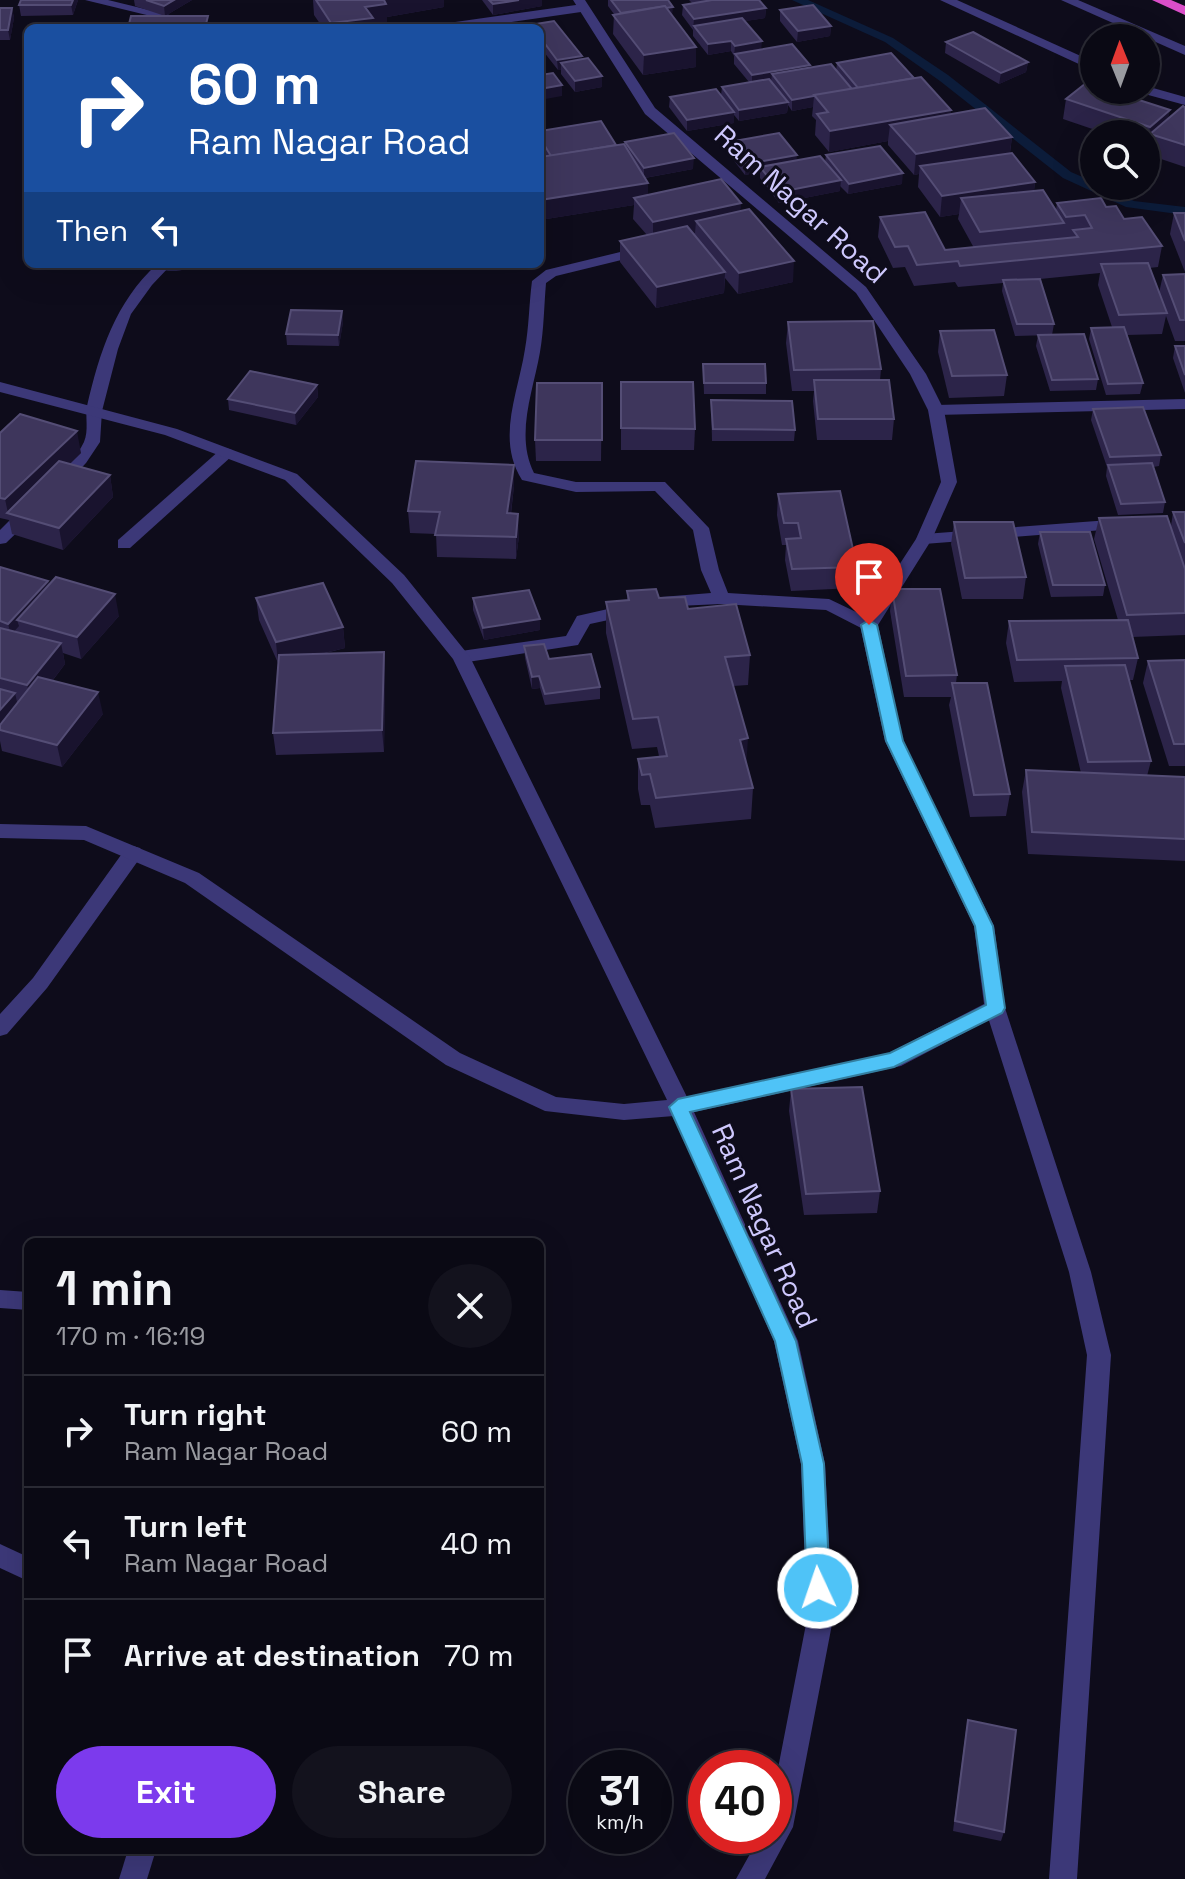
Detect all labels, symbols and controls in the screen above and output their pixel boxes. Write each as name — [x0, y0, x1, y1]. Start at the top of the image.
north arrow — [1080, 24, 1160, 104]
map controls — [1080, 24, 1160, 200]
text: 60 m — [188, 49, 321, 120]
icon: right — [56, 56, 160, 160]
street label: Ram Nagar Road — [707, 117, 895, 291]
text: Ram Nagar Road — [188, 119, 471, 165]
button: search — [1080, 120, 1160, 200]
icon: left — [144, 208, 188, 252]
text: Then — [56, 211, 128, 250]
pin — [835, 543, 903, 625]
icon: arrive — [847, 555, 891, 599]
street label: Ram Nagar Road — [704, 1118, 826, 1334]
text: 1 min — [56, 1258, 173, 1319]
button: close — [428, 1264, 512, 1348]
text: 170 m · 16:19 — [56, 1319, 205, 1353]
text: Turn right — [124, 1395, 267, 1434]
icon: right — [56, 1409, 100, 1453]
text: 60 m — [441, 1412, 512, 1451]
text: Ram Nagar Road — [124, 1434, 328, 1468]
text: Turn left — [124, 1507, 247, 1546]
icon: left — [56, 1521, 100, 1565]
text: 40 m — [441, 1524, 512, 1563]
text: Ram Nagar Road — [124, 1546, 328, 1580]
position arrow — [776, 1546, 860, 1630]
icon: arrive — [56, 1633, 100, 1677]
text: Arrive at destination — [124, 1636, 420, 1675]
text: 70 m — [444, 1636, 513, 1675]
button: Exit — [56, 1746, 276, 1838]
button: Share — [292, 1746, 512, 1838]
speed limit sign: 40 — [688, 1750, 792, 1854]
text: 31 — [599, 1766, 641, 1817]
text: km/h — [596, 1809, 644, 1835]

